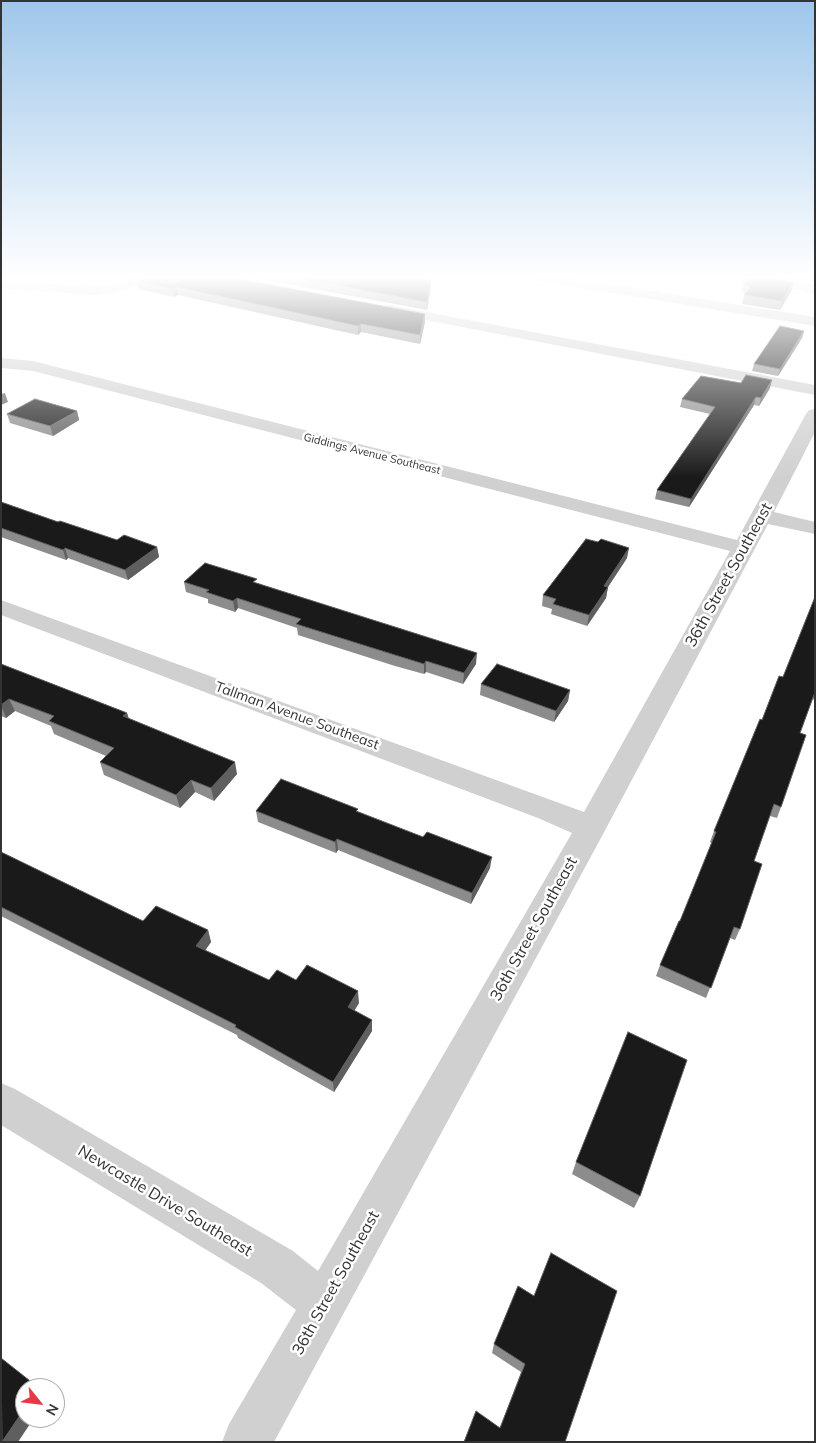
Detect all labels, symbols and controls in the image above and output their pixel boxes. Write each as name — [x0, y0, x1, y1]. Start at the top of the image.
street label: Giddings Avenue Southeast — [302, 431, 442, 477]
street label: 36th Street Southeast — [681, 500, 777, 650]
street label: Tallman Avenue Southeast — [213, 679, 381, 753]
street label: 36th Street Southeast — [486, 854, 582, 1004]
street label: Newcastle Drive Southeast — [74, 1141, 256, 1261]
street label: 36th Street Southeast — [288, 1208, 384, 1358]
north arrow — [15, 1378, 65, 1428]
text: N — [42, 1401, 63, 1419]

